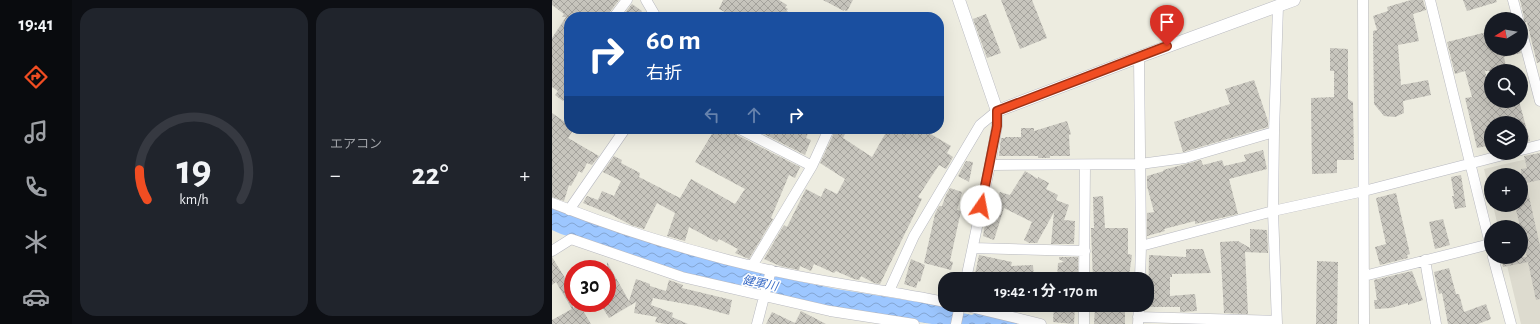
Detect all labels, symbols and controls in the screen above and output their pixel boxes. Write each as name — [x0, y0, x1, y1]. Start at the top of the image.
pin — [1150, 5, 1184, 46]
icon: arrive — [1156, 11, 1178, 33]
north arrow — [1484, 12, 1528, 56]
map controls — [1484, 12, 1528, 264]
text: 19:41 — [19, 16, 53, 34]
text: 60 m — [646, 27, 701, 55]
icon: right — [580, 28, 632, 80]
icon: directions — [22, 63, 50, 91]
button: search — [1484, 64, 1528, 108]
text: 右折 — [646, 65, 682, 83]
icon: left — [701, 104, 723, 126]
icon: ahead — [743, 104, 765, 126]
icon: right — [785, 104, 807, 126]
button: layers — [1484, 116, 1528, 160]
icon: music — [22, 118, 50, 146]
text: エアコン — [330, 138, 382, 151]
text: 19 — [176, 150, 212, 191]
text: 22° — [411, 160, 449, 190]
text: − — [330, 164, 341, 186]
text: + — [519, 164, 530, 186]
button: + — [1484, 168, 1528, 212]
icon: phone — [22, 173, 50, 201]
position arrow — [960, 185, 1002, 227]
text: km/h — [179, 193, 209, 207]
button: − — [1484, 220, 1528, 264]
icon: climate — [22, 228, 50, 256]
speed limit sign: 30 — [564, 260, 616, 312]
water label: 健軍川 — [741, 272, 781, 293]
icon: car — [22, 283, 50, 311]
text: 19:42 · 1 分 · 170 m — [994, 284, 1098, 299]

